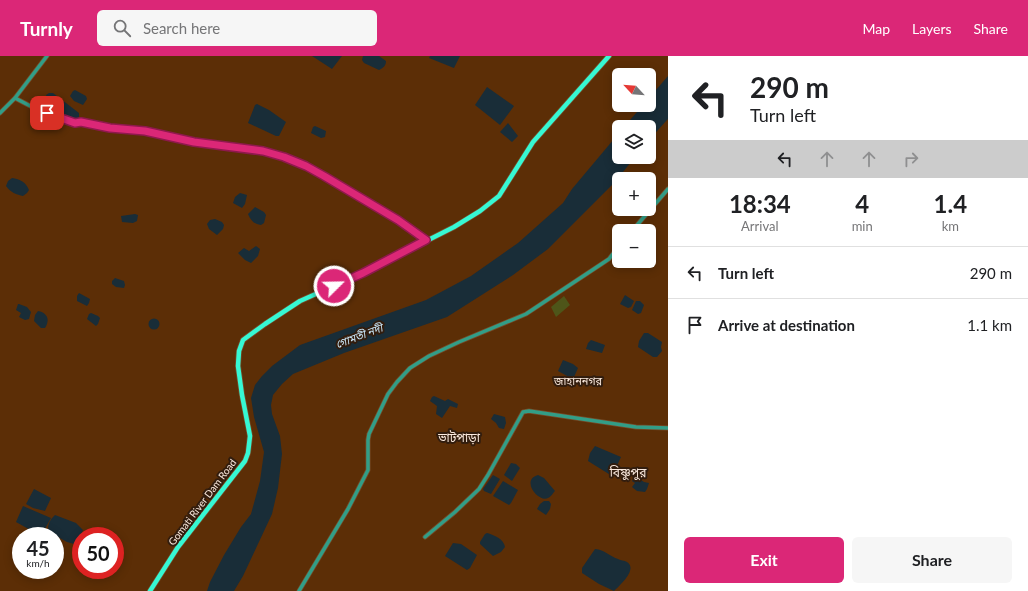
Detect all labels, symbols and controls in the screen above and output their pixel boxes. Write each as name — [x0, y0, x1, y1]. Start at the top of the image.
search box — [97, 10, 377, 46]
text: Turnly — [20, 17, 73, 40]
icon: search — [111, 17, 133, 39]
text: Search here — [143, 19, 220, 37]
text: Map — [862, 20, 890, 37]
text: Layers — [912, 20, 952, 37]
text: Share — [974, 20, 1008, 37]
north arrow — [612, 68, 656, 112]
map controls — [612, 68, 656, 268]
text: 290 m — [750, 70, 829, 104]
icon: left — [684, 72, 736, 124]
pin — [30, 96, 64, 130]
icon: arrive — [36, 102, 58, 124]
text: Turn left — [750, 104, 816, 126]
button: layers — [612, 120, 656, 164]
icon: left — [774, 148, 796, 170]
icon: ahead — [816, 148, 838, 170]
icon: ahead — [858, 148, 880, 170]
icon: right — [900, 148, 922, 170]
button: + — [612, 172, 656, 216]
text: 18:34 — [729, 189, 791, 218]
text: 4 — [855, 189, 869, 218]
text: 1.4 — [934, 189, 967, 218]
text: Arrival — [741, 218, 779, 234]
text: min — [852, 218, 873, 234]
text: km — [942, 218, 959, 234]
button: − — [612, 224, 656, 268]
icon: left — [684, 262, 706, 284]
text: Turn left — [718, 264, 774, 282]
text: 290 m — [970, 264, 1012, 282]
position arrow — [313, 265, 355, 307]
icon: arrive — [684, 314, 706, 336]
text: Arrive at destination — [718, 316, 855, 334]
text: 1.1 km — [967, 316, 1012, 334]
water label: গোমতী নদী — [334, 320, 386, 350]
district label: জাহাননগর — [553, 374, 602, 387]
district label: ভাটপাড়া — [437, 430, 481, 445]
street label: Gomati River Dam Road — [166, 456, 238, 548]
district label: বিষ্ণুপুর — [609, 465, 647, 481]
speed limit sign: 50 — [72, 527, 124, 579]
text: 45 — [26, 536, 50, 560]
button: Exit — [684, 537, 844, 583]
button: Share — [852, 537, 1012, 583]
text: km/h — [26, 557, 50, 569]

